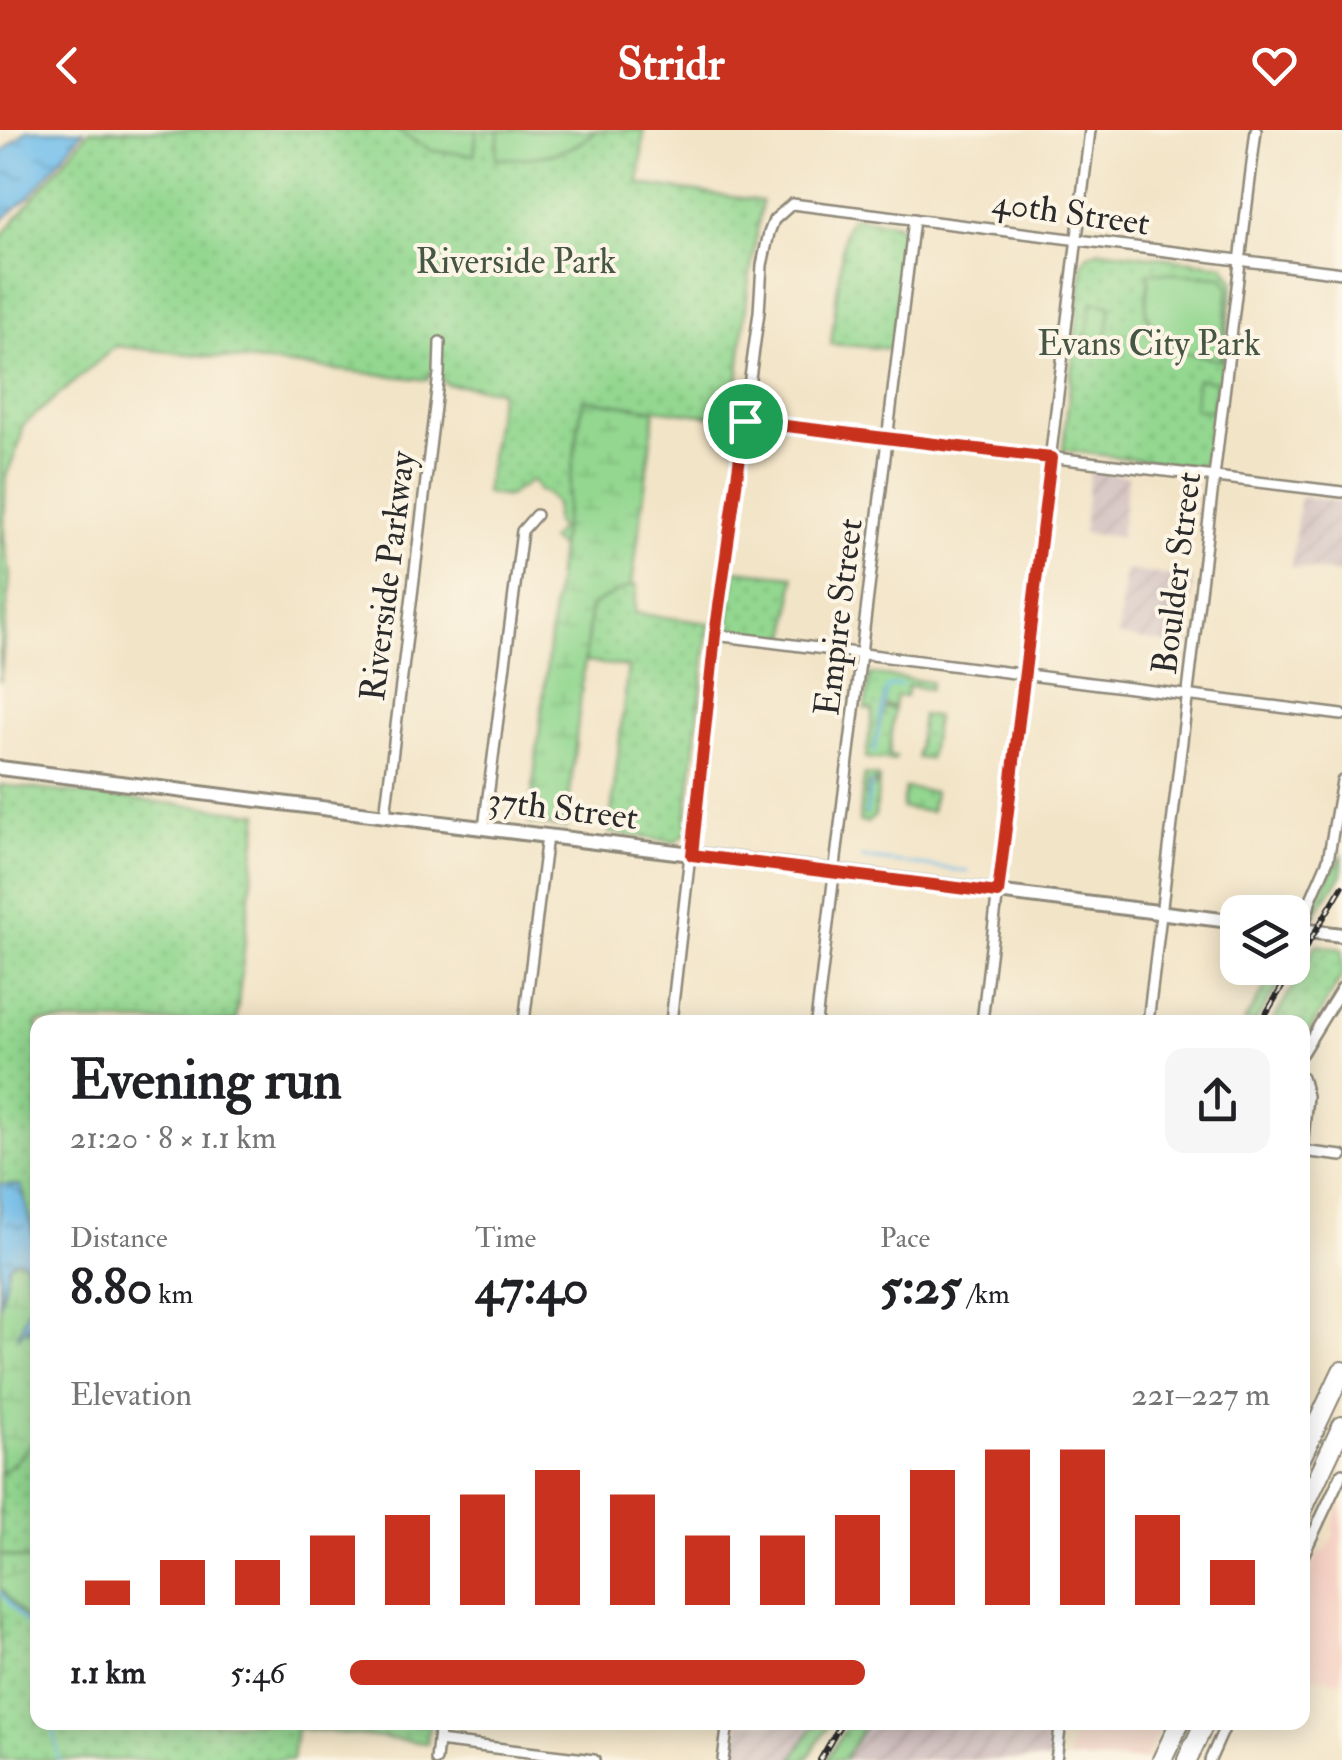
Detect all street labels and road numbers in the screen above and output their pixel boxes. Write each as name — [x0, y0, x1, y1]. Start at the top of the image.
street label: 40th Street — [989, 180, 1152, 246]
street label: Riverside Parkway — [351, 448, 425, 704]
street label: Boulder Street — [1143, 470, 1211, 677]
street label: Empire Street — [805, 516, 873, 718]
street label: 37th Street — [485, 778, 640, 840]

